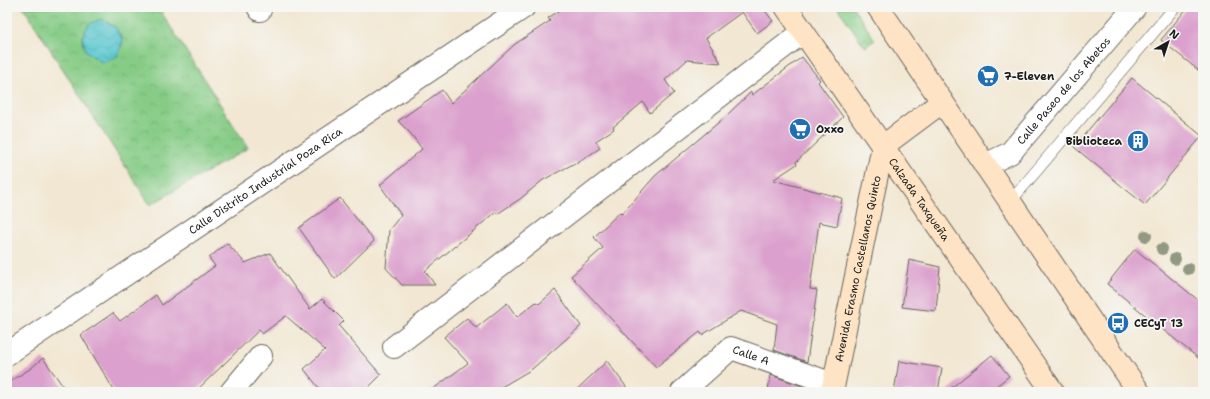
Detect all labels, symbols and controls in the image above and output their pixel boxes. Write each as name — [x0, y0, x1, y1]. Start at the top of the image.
north arrow — [1148, 22, 1188, 62]
text: N — [1166, 26, 1182, 43]
street label: Calle Paseo de los Abetos — [1013, 34, 1114, 147]
supermarket icon: 7-Eleven — [975, 63, 1001, 89]
place label: 7-Eleven — [1004, 69, 1055, 84]
supermarket icon: Oxxo — [787, 116, 813, 142]
place label: Oxxo — [816, 122, 844, 137]
street label: Calle Distrito Industrial Poza Rica — [185, 124, 345, 238]
building icon: Biblioteca — [1125, 128, 1151, 154]
place label: Biblioteca — [1066, 134, 1122, 149]
street label: Calzada Taxqueña — [885, 155, 953, 244]
street label: Avenida Erasmo Castellanos Quinto — [831, 174, 884, 363]
bus stop icon: CECyT 13 — [1105, 310, 1131, 336]
place label: CECyT 13 — [1134, 316, 1183, 331]
street label: Calle A — [731, 342, 771, 368]

